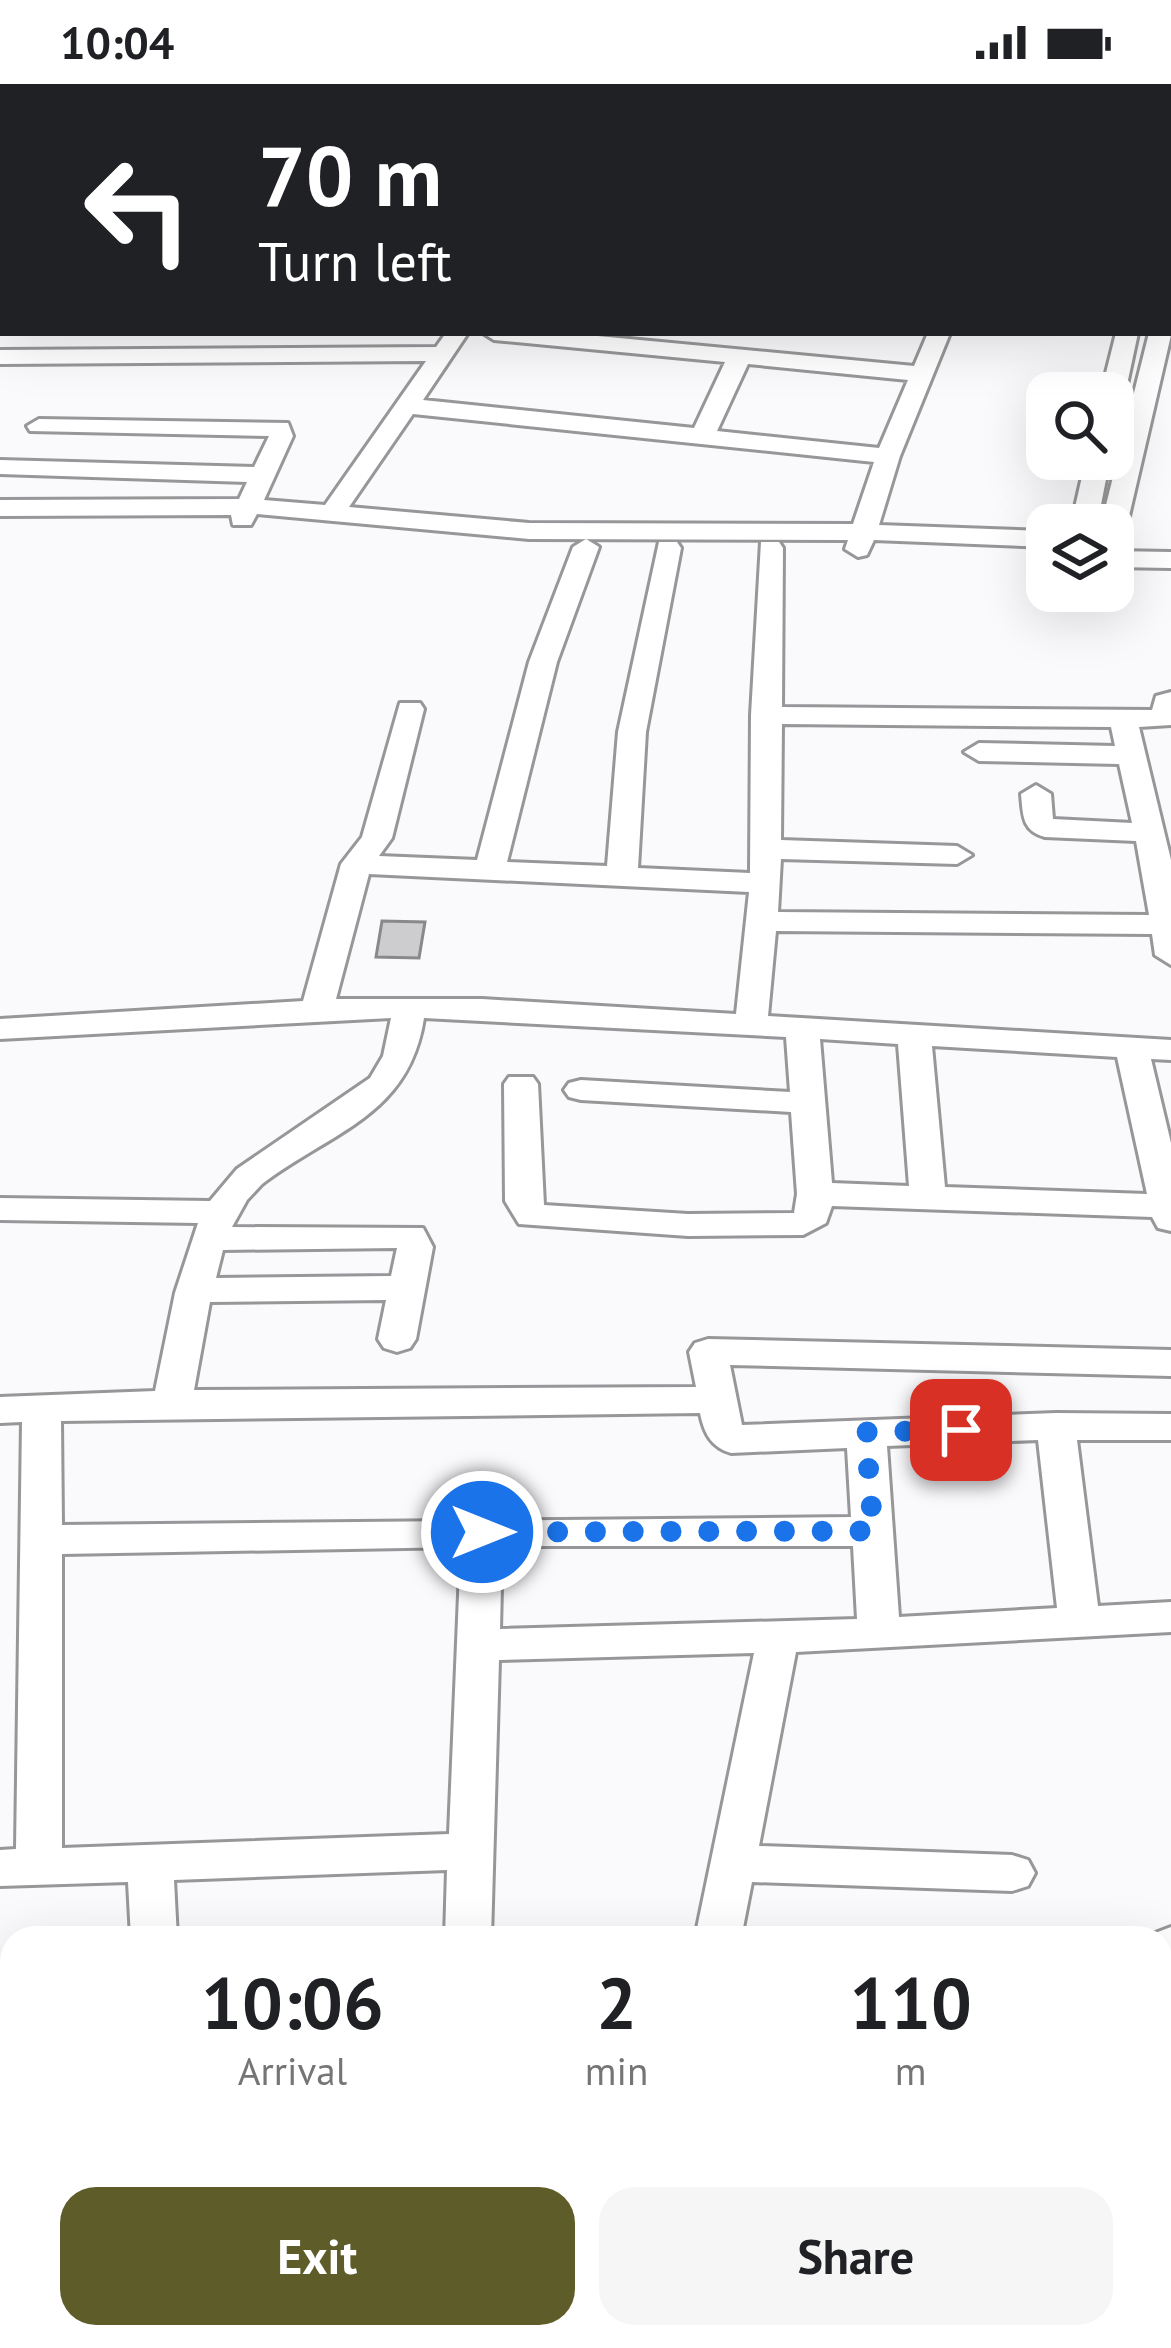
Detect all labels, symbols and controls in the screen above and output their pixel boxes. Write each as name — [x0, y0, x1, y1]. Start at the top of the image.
text: 10:04 — [60, 13, 174, 71]
text: 70 m — [258, 120, 442, 229]
icon: left — [60, 132, 216, 288]
text: Turn left — [258, 226, 452, 296]
map controls — [1026, 372, 1134, 612]
button: search — [1026, 372, 1134, 480]
button: layers — [1026, 504, 1134, 612]
pin — [910, 1379, 1012, 1481]
icon: arrive — [928, 1397, 994, 1463]
position arrow — [419, 1469, 545, 1595]
text: 10:06 — [201, 1956, 384, 2049]
text: 2 — [596, 1956, 637, 2049]
text: 110 — [849, 1956, 972, 2049]
text: Arrival — [238, 2045, 347, 2096]
text: min — [585, 2045, 648, 2096]
text: m — [895, 2045, 926, 2096]
button: Exit — [60, 2187, 575, 2325]
button: Share — [599, 2187, 1113, 2325]

